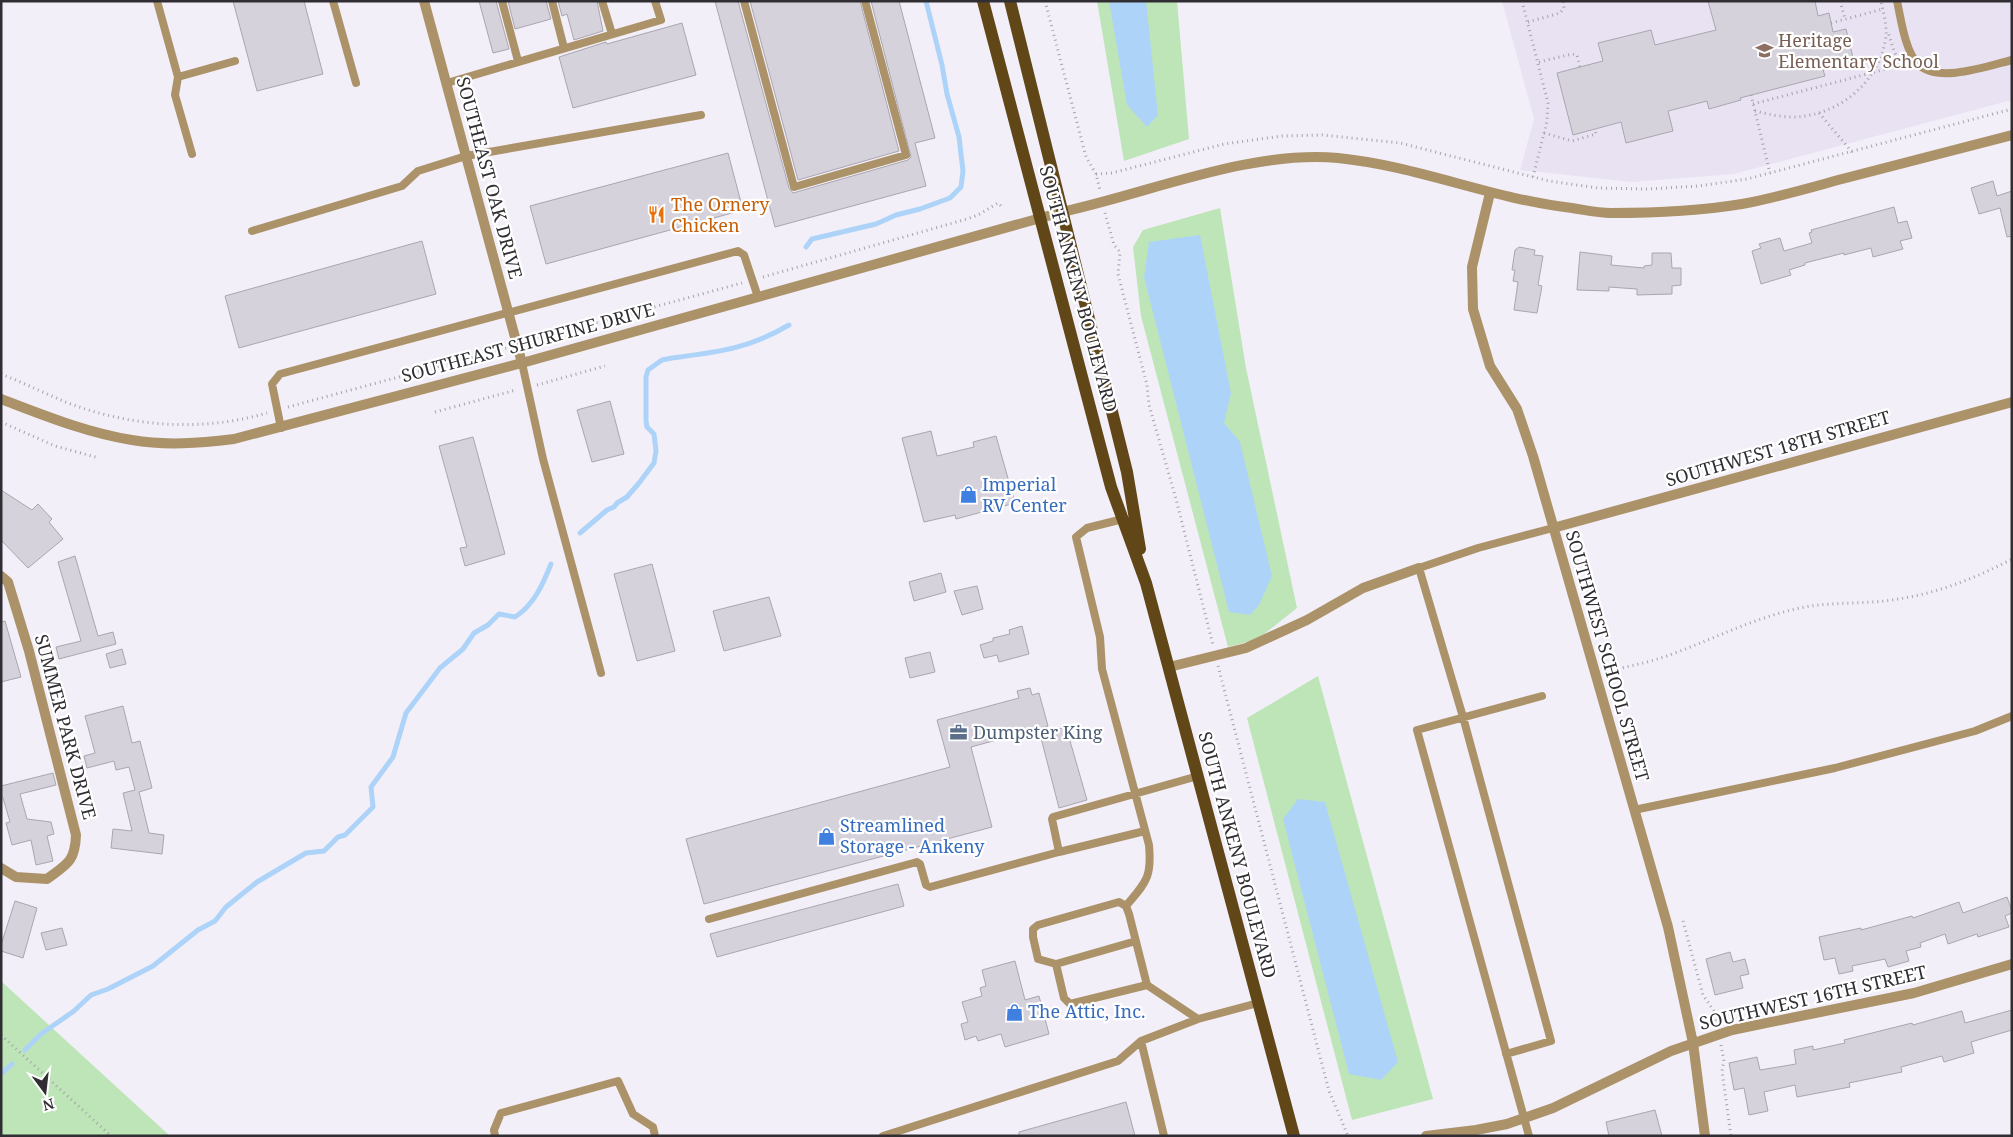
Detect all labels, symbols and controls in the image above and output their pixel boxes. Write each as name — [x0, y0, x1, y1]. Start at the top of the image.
place label: Heritage Elementary School — [1778, 28, 1939, 73]
school or university icon: Heritage Elementary School — [1754, 41, 1774, 61]
street label: SOUTHEAST OAK DRIVE — [451, 74, 529, 281]
street label: SOUTH ANKENY BOULEVARD — [1034, 163, 1123, 415]
place label: The Ornery Chicken — [671, 192, 770, 237]
restaurant icon: The Ornery Chicken — [647, 205, 667, 225]
street label: SOUTHEAST SHURFINE DRIVE — [399, 297, 657, 387]
street label: SOUTHWEST 18TH STREET — [1663, 404, 1893, 492]
place label: Imperial RV Center — [982, 472, 1067, 517]
shop icon: Imperial RV Center — [958, 485, 978, 505]
street label: SOUTHWEST SCHOOL STREET — [1561, 527, 1655, 784]
street label: SUMMER PARK DRIVE — [30, 631, 102, 822]
place label: Dumpster King — [973, 720, 1103, 744]
office icon: Dumpster King — [949, 723, 969, 743]
street label: SOUTH ANKENY BOULEVARD — [1193, 729, 1282, 981]
place label: Streamlined Storage - Ankeny — [840, 813, 985, 858]
shop icon: Streamlined Storage - Ankeny — [816, 826, 836, 846]
street label: SOUTHWEST 16TH STREET — [1697, 959, 1929, 1035]
place label: The Attic, Inc. — [1028, 999, 1146, 1023]
shop icon: The Attic, Inc. — [1004, 1002, 1024, 1022]
north arrow — [20, 1067, 70, 1117]
text: N — [41, 1094, 56, 1116]

